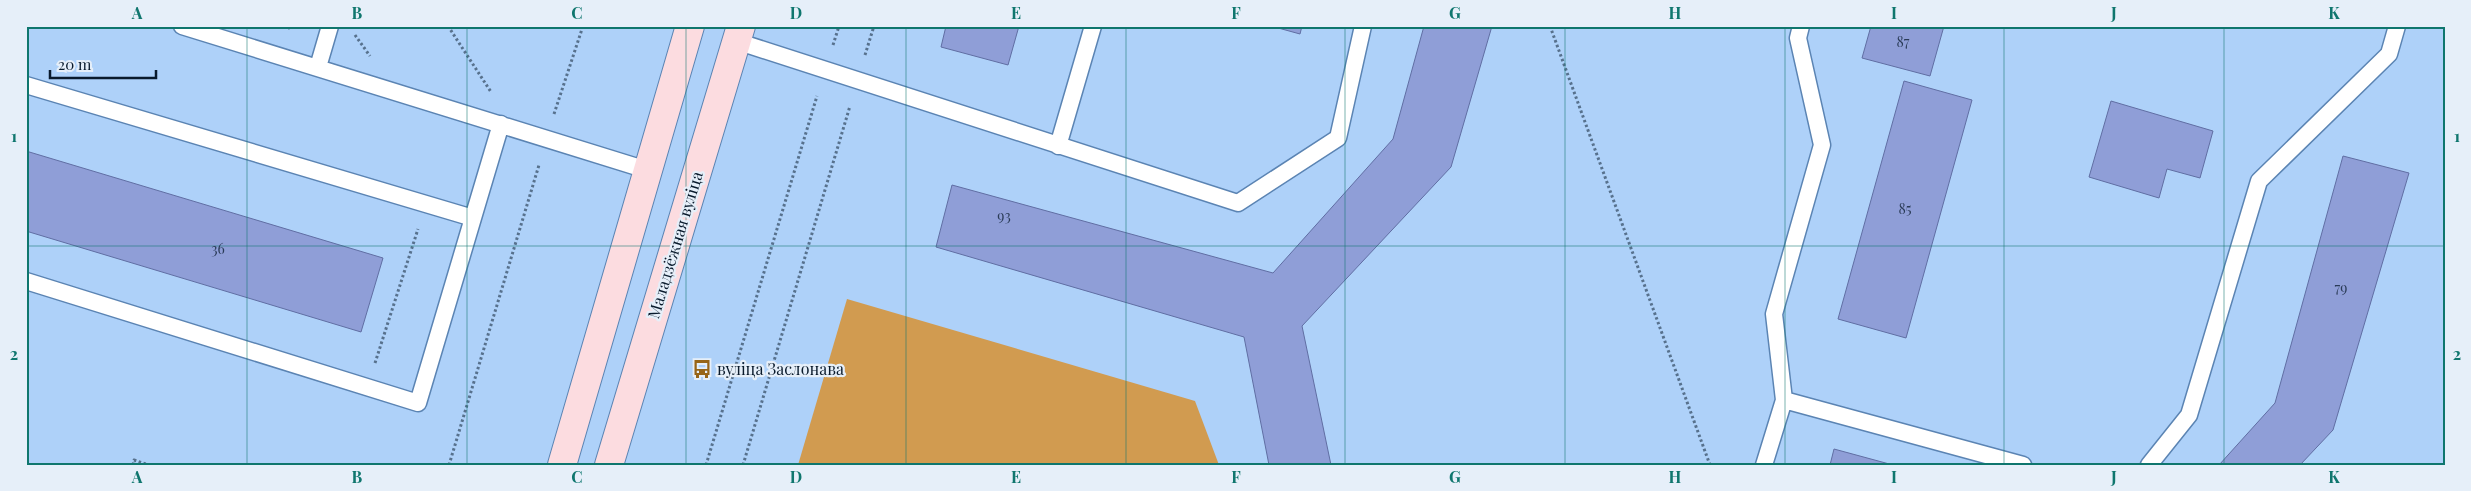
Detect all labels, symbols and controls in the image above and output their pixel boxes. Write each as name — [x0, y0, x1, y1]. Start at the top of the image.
text: A — [131, 2, 143, 23]
text: B — [352, 2, 363, 23]
text: C — [571, 2, 583, 23]
text: D — [790, 2, 802, 23]
text: E — [1011, 2, 1021, 23]
text: F — [1231, 2, 1241, 23]
text: G — [1449, 2, 1461, 23]
text: H — [1669, 2, 1682, 23]
text: I — [1891, 2, 1897, 23]
text: J — [2110, 2, 2117, 23]
text: K — [2328, 2, 2340, 23]
house number: 87 — [1897, 32, 1910, 51]
scale bar — [50, 48, 156, 80]
text: 20 m — [58, 54, 92, 74]
text: 1 — [11, 125, 17, 146]
text: 1 — [2454, 125, 2460, 146]
street label: Маладзёжная вуліца — [642, 169, 707, 321]
house number: 85 — [1898, 199, 1912, 218]
house number: 93 — [997, 206, 1011, 225]
house number: 36 — [211, 239, 225, 258]
house number: 79 — [2335, 278, 2347, 297]
text: 2 — [10, 343, 18, 364]
text: 2 — [2453, 343, 2461, 364]
bus stop icon: вуліца Заслонава — [691, 358, 713, 380]
place label: вуліца Заслонава — [717, 358, 844, 379]
text: A — [131, 466, 143, 487]
text: B — [352, 466, 363, 487]
text: C — [571, 466, 583, 487]
text: D — [790, 466, 802, 487]
text: E — [1011, 466, 1021, 487]
text: F — [1231, 466, 1241, 487]
text: G — [1449, 466, 1461, 487]
text: H — [1669, 466, 1682, 487]
text: I — [1891, 466, 1897, 487]
text: J — [2110, 466, 2117, 487]
text: K — [2328, 466, 2340, 487]

